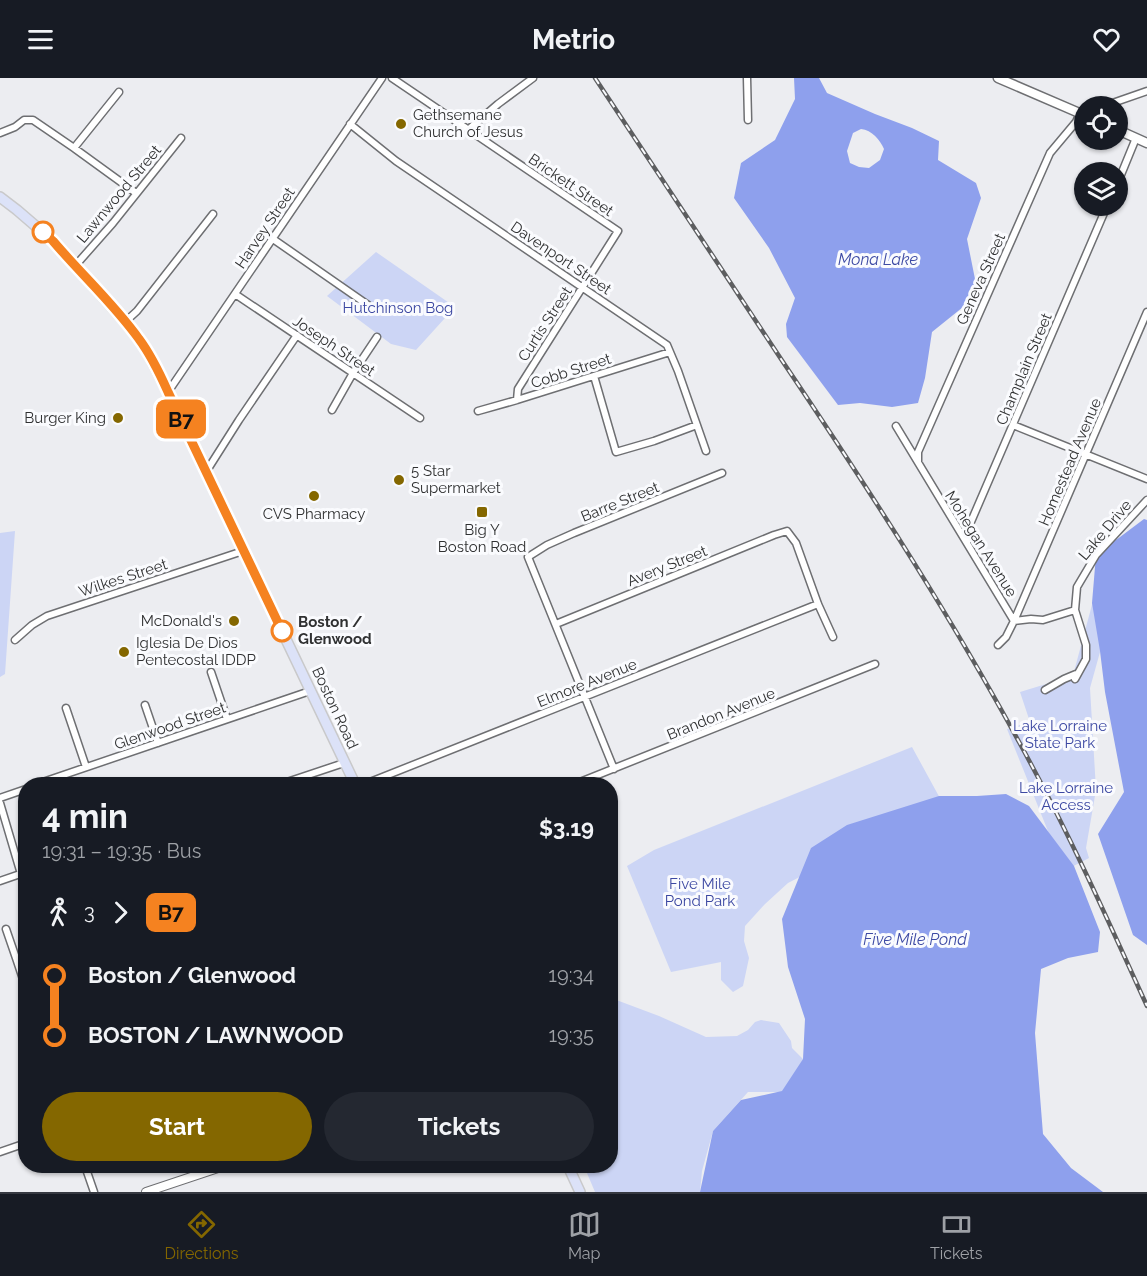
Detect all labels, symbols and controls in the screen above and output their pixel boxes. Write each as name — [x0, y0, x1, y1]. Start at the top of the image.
icon: menu — [24, 23, 57, 56]
icon: heart — [1090, 23, 1123, 56]
text: Metrio — [532, 24, 615, 55]
map controls — [1074, 96, 1128, 216]
button: locate — [1074, 96, 1128, 150]
place label: Gethsemane Church of Jesus — [413, 106, 523, 141]
marker: Gethsemane Church of Jesus — [394, 117, 408, 131]
street label: Lawnwood Street — [73, 141, 165, 247]
street label: Brickett Street — [525, 150, 617, 220]
button: layers — [1074, 162, 1128, 216]
street label: Harvey Street — [231, 184, 299, 272]
street label: Davenport Street — [507, 218, 615, 298]
unlabelled marker — [32, 221, 54, 243]
street label: Geneva Street — [953, 230, 1009, 328]
water label: Mona Lake — [838, 250, 918, 269]
street label: Curtis Street — [514, 283, 576, 365]
park label: Hutchinson Bog — [343, 299, 453, 317]
street label: Champlain Street — [992, 310, 1056, 428]
street label: Joseph Street — [289, 312, 379, 380]
street label: Cobb Street — [529, 350, 613, 392]
street label: Homestead Avenue — [1035, 395, 1105, 529]
line badge: B7 — [154, 400, 208, 438]
text: B7 — [168, 407, 194, 432]
place label: Burger King — [24, 409, 106, 427]
marker: Burger King — [111, 411, 125, 425]
place label: 5 Star Supermarket — [411, 462, 501, 497]
marker: 5 Star Supermarket — [392, 473, 406, 487]
street label: Barre Street — [578, 478, 662, 526]
street label: Mohegan Avenue — [941, 488, 1021, 601]
marker: CVS Pharmacy — [307, 489, 321, 503]
street label: Lake Drive — [1075, 496, 1135, 564]
place label: CVS Pharmacy — [263, 505, 365, 523]
marker: Big Y Boston Road — [475, 505, 489, 519]
place label: Big Y Boston Road — [438, 521, 526, 556]
street label: Avery Street — [624, 542, 710, 590]
street label: Wilkes Street — [76, 555, 170, 601]
place label: McDonald's — [141, 612, 222, 630]
place label: Boston / Glenwood — [298, 613, 372, 648]
marker: McDonald's — [227, 614, 241, 628]
marker: Boston / Glenwood — [271, 620, 293, 642]
place label: Iglesia De Dios Pentecostal IDDP — [136, 634, 256, 669]
marker: Iglesia De Dios Pentecostal IDDP — [117, 645, 131, 659]
street label: Elmore Avenue — [535, 655, 640, 711]
street label: Boston Road — [308, 664, 362, 752]
street label: Brandon Avenue — [664, 684, 778, 744]
street label: Glenwood Street — [112, 698, 228, 754]
park label: Lake Lorraine State Park — [1013, 717, 1107, 752]
park label: Lake Lorraine Access — [1019, 779, 1113, 814]
text: 4 min — [42, 797, 128, 836]
text: $3.19 — [539, 815, 594, 841]
text: 19:31 – 19:35 · Bus — [42, 839, 201, 863]
park label: Five Mile Pond Park — [665, 875, 735, 910]
icon: walk — [42, 896, 75, 929]
icon: forward — [104, 896, 137, 929]
text: 3 — [84, 900, 95, 924]
text: B7 — [158, 900, 184, 925]
water label: Five Mile Pond — [863, 930, 967, 949]
text: Boston / Glenwood — [88, 962, 296, 988]
text: 19:34 — [548, 963, 594, 987]
text: BOSTON / LAWNWOOD — [88, 1022, 344, 1048]
text: 19:35 — [548, 1023, 594, 1047]
button: Start — [42, 1092, 312, 1161]
button: Tickets — [324, 1092, 594, 1161]
tab: Directions — [165, 1208, 238, 1263]
tab: Map — [568, 1208, 601, 1263]
tab: Tickets — [930, 1208, 982, 1263]

